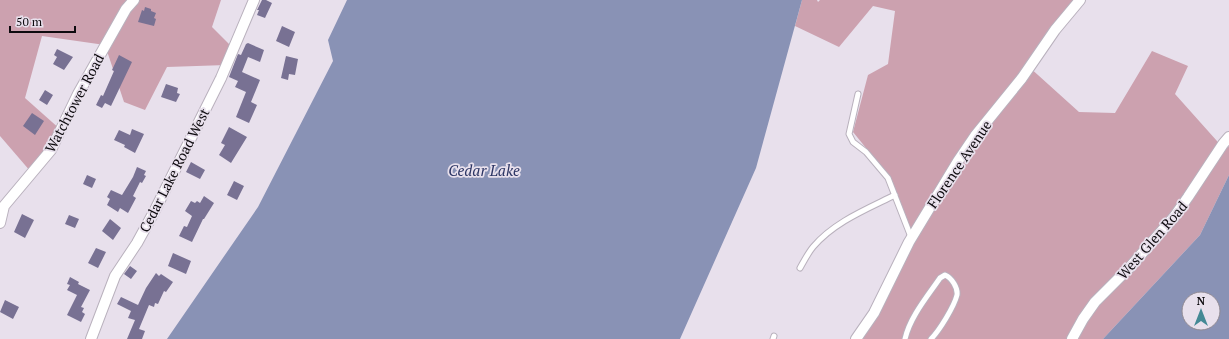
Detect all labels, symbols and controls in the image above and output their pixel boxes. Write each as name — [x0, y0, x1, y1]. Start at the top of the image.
scale bar — [10, 8, 75, 34]
text: 50 m — [16, 14, 43, 29]
street label: Watchtower Road — [40, 50, 108, 156]
street label: Cedar Lake Road West — [135, 104, 214, 235]
street label: Florence Avenue — [922, 116, 996, 212]
water label: Cedar Lake — [448, 160, 520, 180]
street label: West Glen Road — [1113, 197, 1191, 283]
north arrow — [1181, 291, 1221, 331]
text: N — [1197, 294, 1206, 308]

